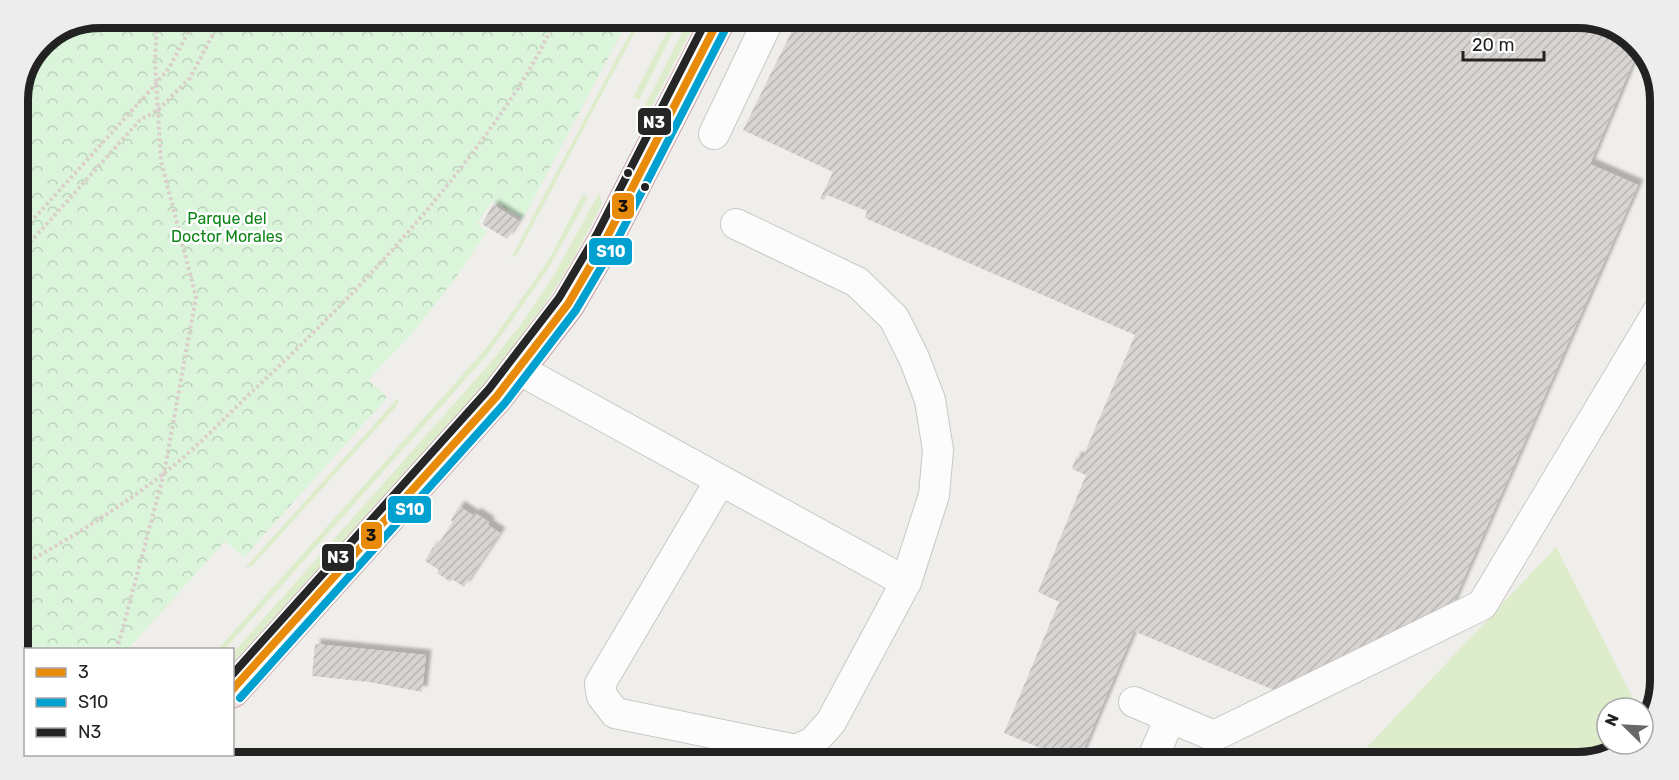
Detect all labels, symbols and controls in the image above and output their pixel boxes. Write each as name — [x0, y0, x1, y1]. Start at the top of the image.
scale bar — [1463, 24, 1544, 62]
text: 20 m — [1472, 34, 1514, 56]
line badge: N3 — [637, 107, 672, 136]
text: N3 — [643, 113, 665, 132]
unlabelled marker — [622, 167, 634, 179]
unlabelled marker — [639, 181, 651, 193]
line badge: 3 — [611, 192, 635, 220]
text: 3 — [618, 197, 628, 216]
park label: Parque del Doctor Morales — [171, 209, 283, 246]
line badge: S10 — [588, 237, 633, 266]
text: S10 — [596, 242, 626, 261]
line badge: S10 — [387, 495, 432, 524]
text: S10 — [395, 500, 425, 519]
line badge: 3 — [360, 521, 383, 550]
text: 3 — [366, 526, 376, 545]
line badge: N3 — [321, 543, 355, 572]
text: N3 — [327, 548, 349, 567]
legend — [24, 648, 234, 756]
text: 3 — [78, 661, 89, 683]
text: S10 — [78, 691, 108, 713]
north arrow — [1595, 696, 1655, 756]
text: N — [1601, 711, 1623, 729]
text: N3 — [78, 721, 101, 743]

